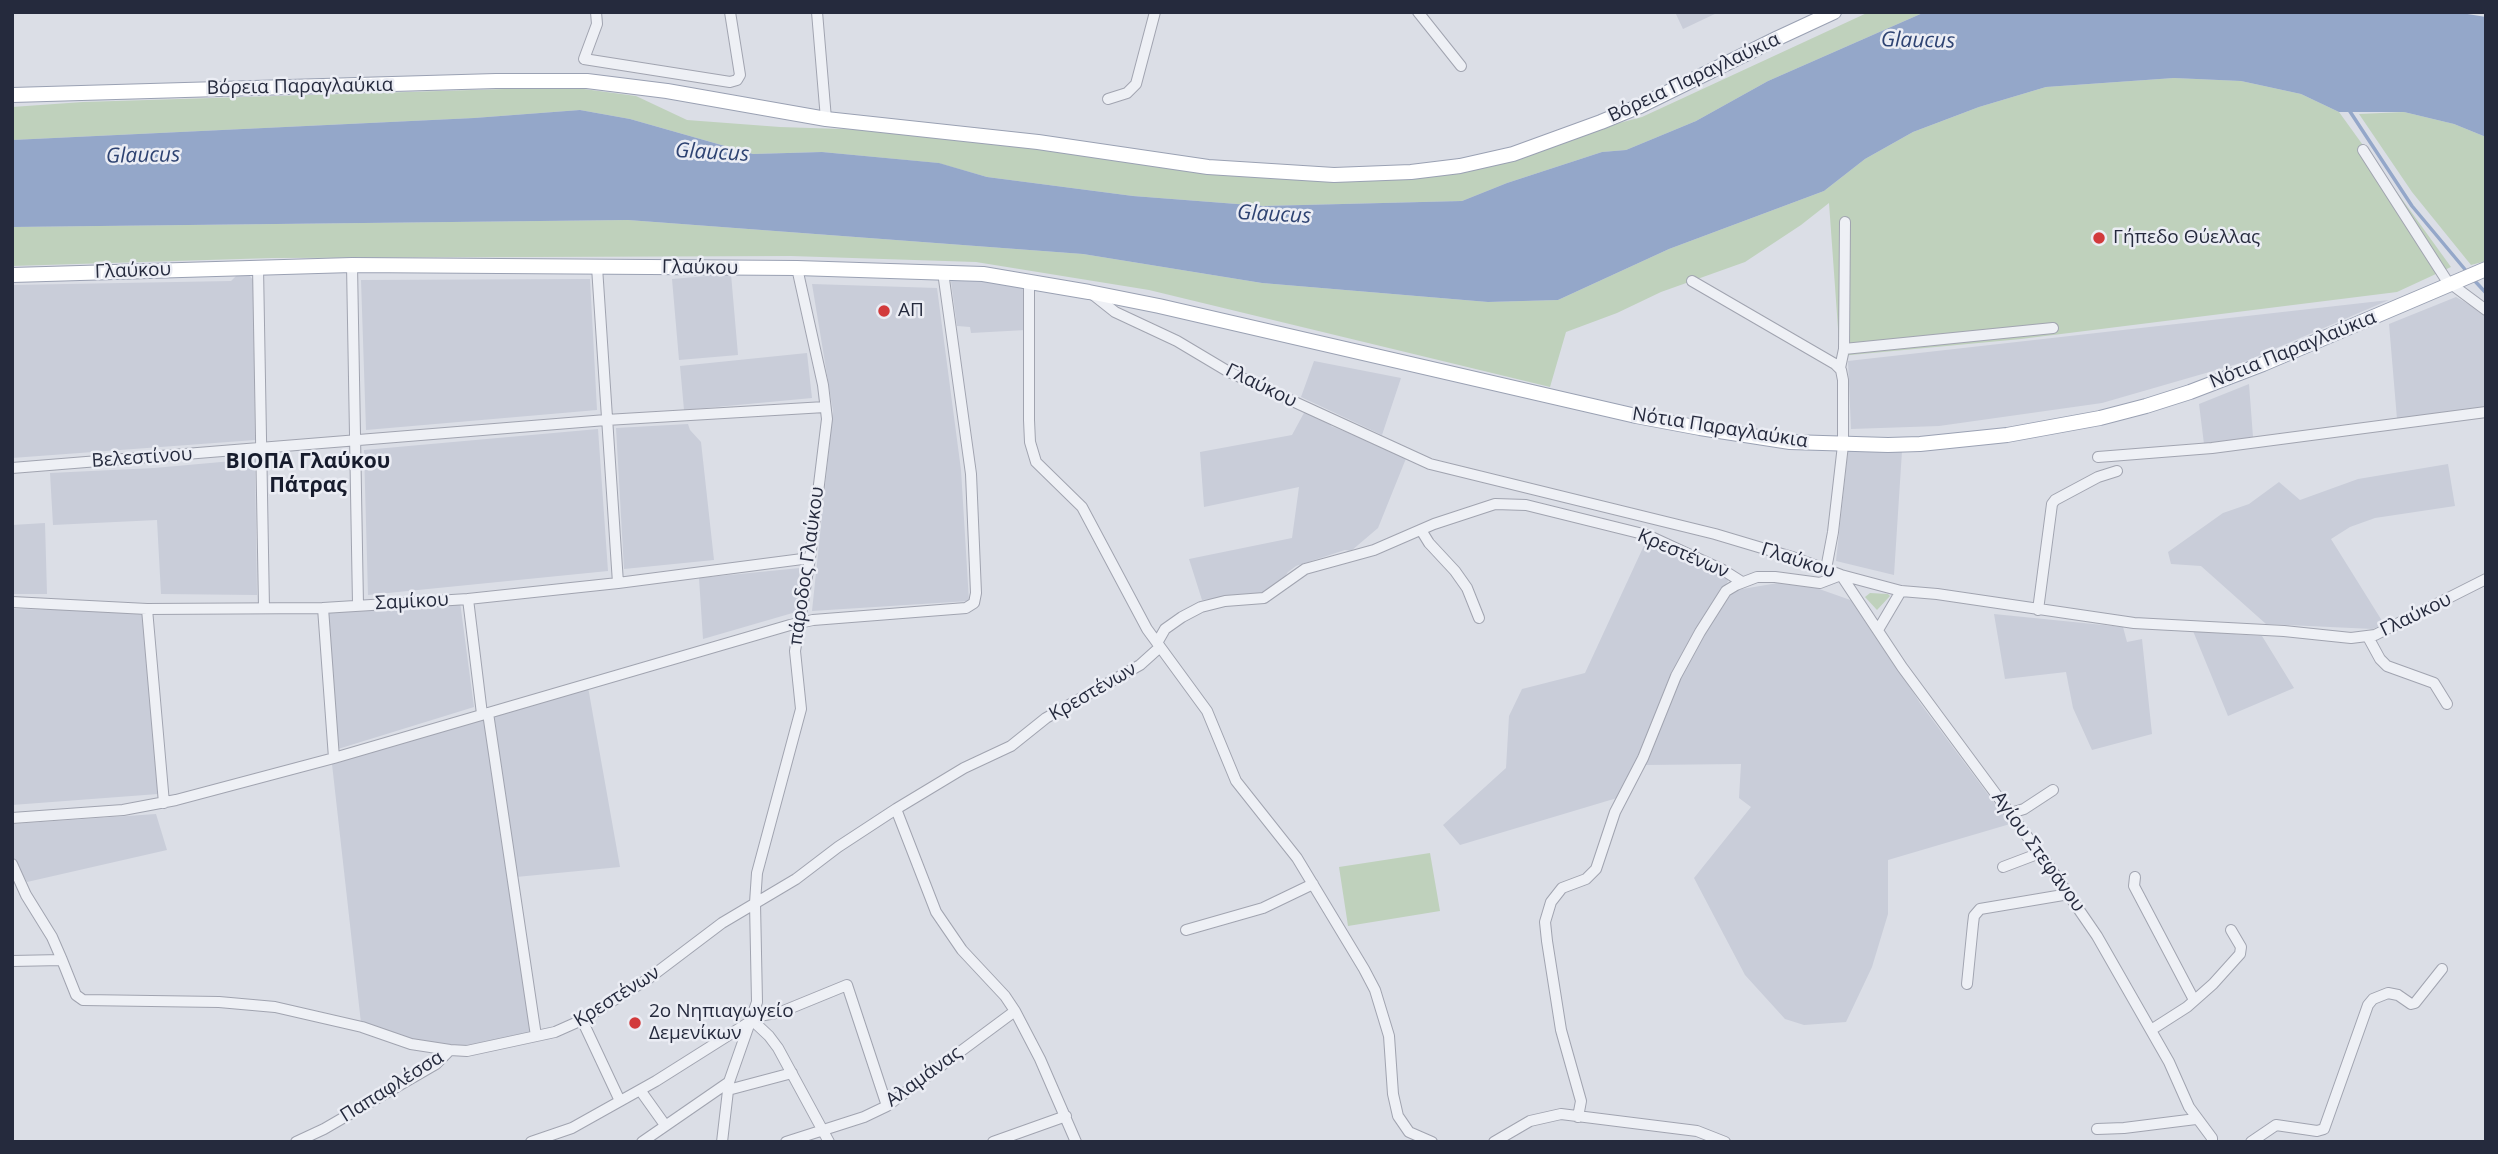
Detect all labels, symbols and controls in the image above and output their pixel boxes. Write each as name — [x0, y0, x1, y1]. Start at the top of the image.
street label: Βόρεια Παραγλαύκια — [1605, 28, 1783, 128]
water label: Glaucus — [1881, 28, 1955, 54]
street label: Βόρεια Παραγλαύκια — [206, 74, 394, 100]
water label: Glaucus — [674, 138, 750, 168]
water label: Glaucus — [106, 143, 180, 169]
water label: Glaucus — [1236, 200, 1312, 230]
place label: Γήπεδο Θύελλας — [2113, 227, 2260, 249]
marker: Γήπεδο Θύελλας — [2091, 230, 2107, 246]
street label: Γλαύκου — [662, 256, 738, 280]
street label: Γλαύκου — [95, 258, 171, 284]
place label: ΑΠ — [898, 300, 924, 322]
marker: ΑΠ — [876, 303, 892, 319]
street label: Νότια Παραγλαύκια — [2207, 306, 2379, 394]
street label: Γλαύκου — [1222, 359, 1300, 413]
street label: Νότια Παραγλαύκια — [1631, 403, 1809, 453]
street label: Βελεστίνου — [91, 443, 193, 473]
district label: ΒΙΟΠΑ Γλαύκου Πάτρας — [226, 449, 390, 499]
street label: πάροδος Γλαύκου — [785, 485, 829, 647]
street label: Κρεστένων — [1634, 525, 1732, 583]
street label: Γλαύκου — [1758, 538, 1838, 584]
street label: Γλαύκου — [2377, 588, 2455, 642]
street label: Σαμίκου — [375, 589, 449, 615]
street label: Κρεστένων — [1045, 658, 1141, 726]
street label: Αγίου Στεφάνου — [1987, 787, 2089, 917]
street label: Κρεστένων — [570, 962, 664, 1032]
place label: 2ο Νηπιαγωγείο Δεμενίκων — [649, 1001, 794, 1045]
marker: 2ο Νηπιαγωγείο Δεμενίκων — [627, 1015, 643, 1031]
street label: Αλαμάνας — [882, 1042, 966, 1112]
street label: Παπαφλέσσα — [336, 1046, 448, 1128]

